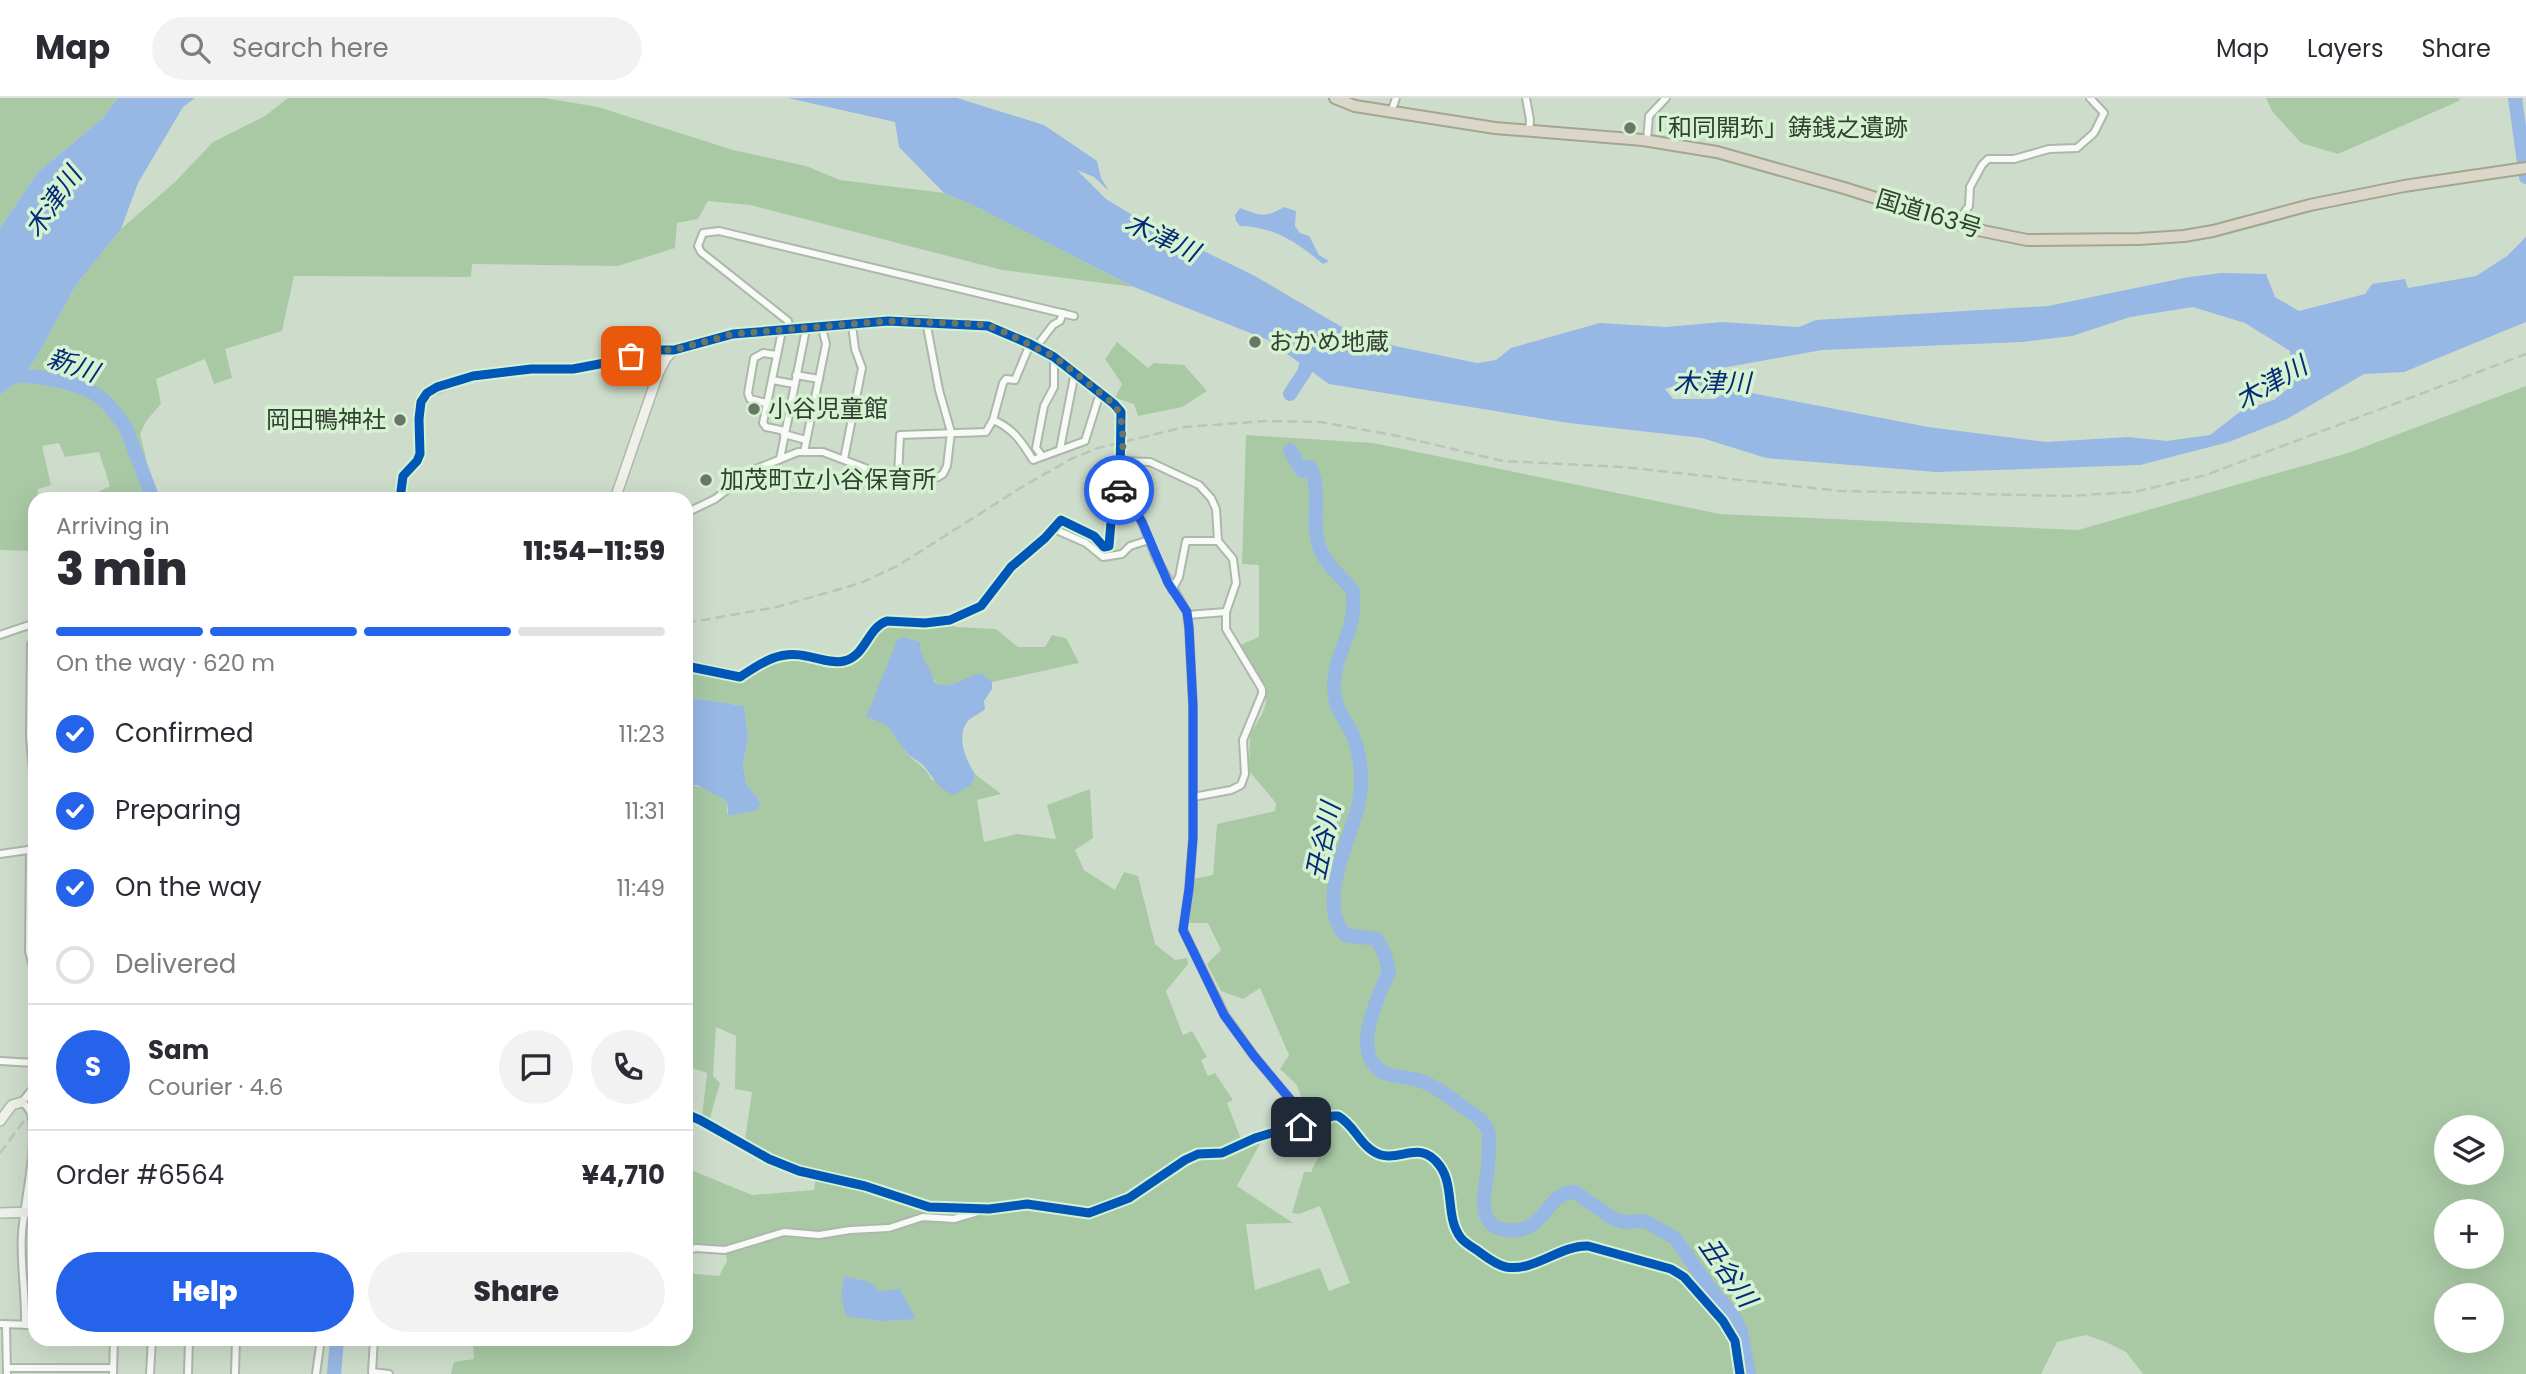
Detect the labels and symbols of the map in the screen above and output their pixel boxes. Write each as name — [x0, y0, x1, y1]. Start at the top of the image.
place label: 「和同開珎」鋳銭之遺跡 — [1644, 111, 1908, 144]
marker: 「和同開珎」鋳銭之遺跡 — [1622, 120, 1638, 136]
water label: 木津川 — [16, 157, 92, 244]
street label: 国道163号 — [1872, 182, 1986, 245]
water label: 木津川 — [1119, 204, 1208, 271]
place label: おかめ地蔵 — [1269, 325, 1389, 358]
pin — [601, 326, 661, 386]
marker: おかめ地蔵 — [1247, 334, 1263, 350]
water label: 新川 — [43, 340, 106, 391]
water label: 木津川 — [2228, 346, 2316, 418]
water label: 木津川 — [1673, 365, 1754, 401]
place label: 小谷児童館 — [768, 392, 888, 425]
marker: 小谷児童館 — [746, 401, 762, 417]
place label: 岡田鴨神社 — [266, 403, 386, 436]
marker: 岡田鴨神社 — [392, 412, 408, 428]
courier — [1084, 455, 1154, 525]
place label: 加茂町立小谷保育所 — [720, 463, 936, 496]
marker: 加茂町立小谷保育所 — [698, 472, 714, 488]
water label: 丑谷川 — [1297, 796, 1349, 883]
pin — [1271, 1097, 1331, 1157]
water label: 丑谷川 — [1691, 1230, 1767, 1317]

